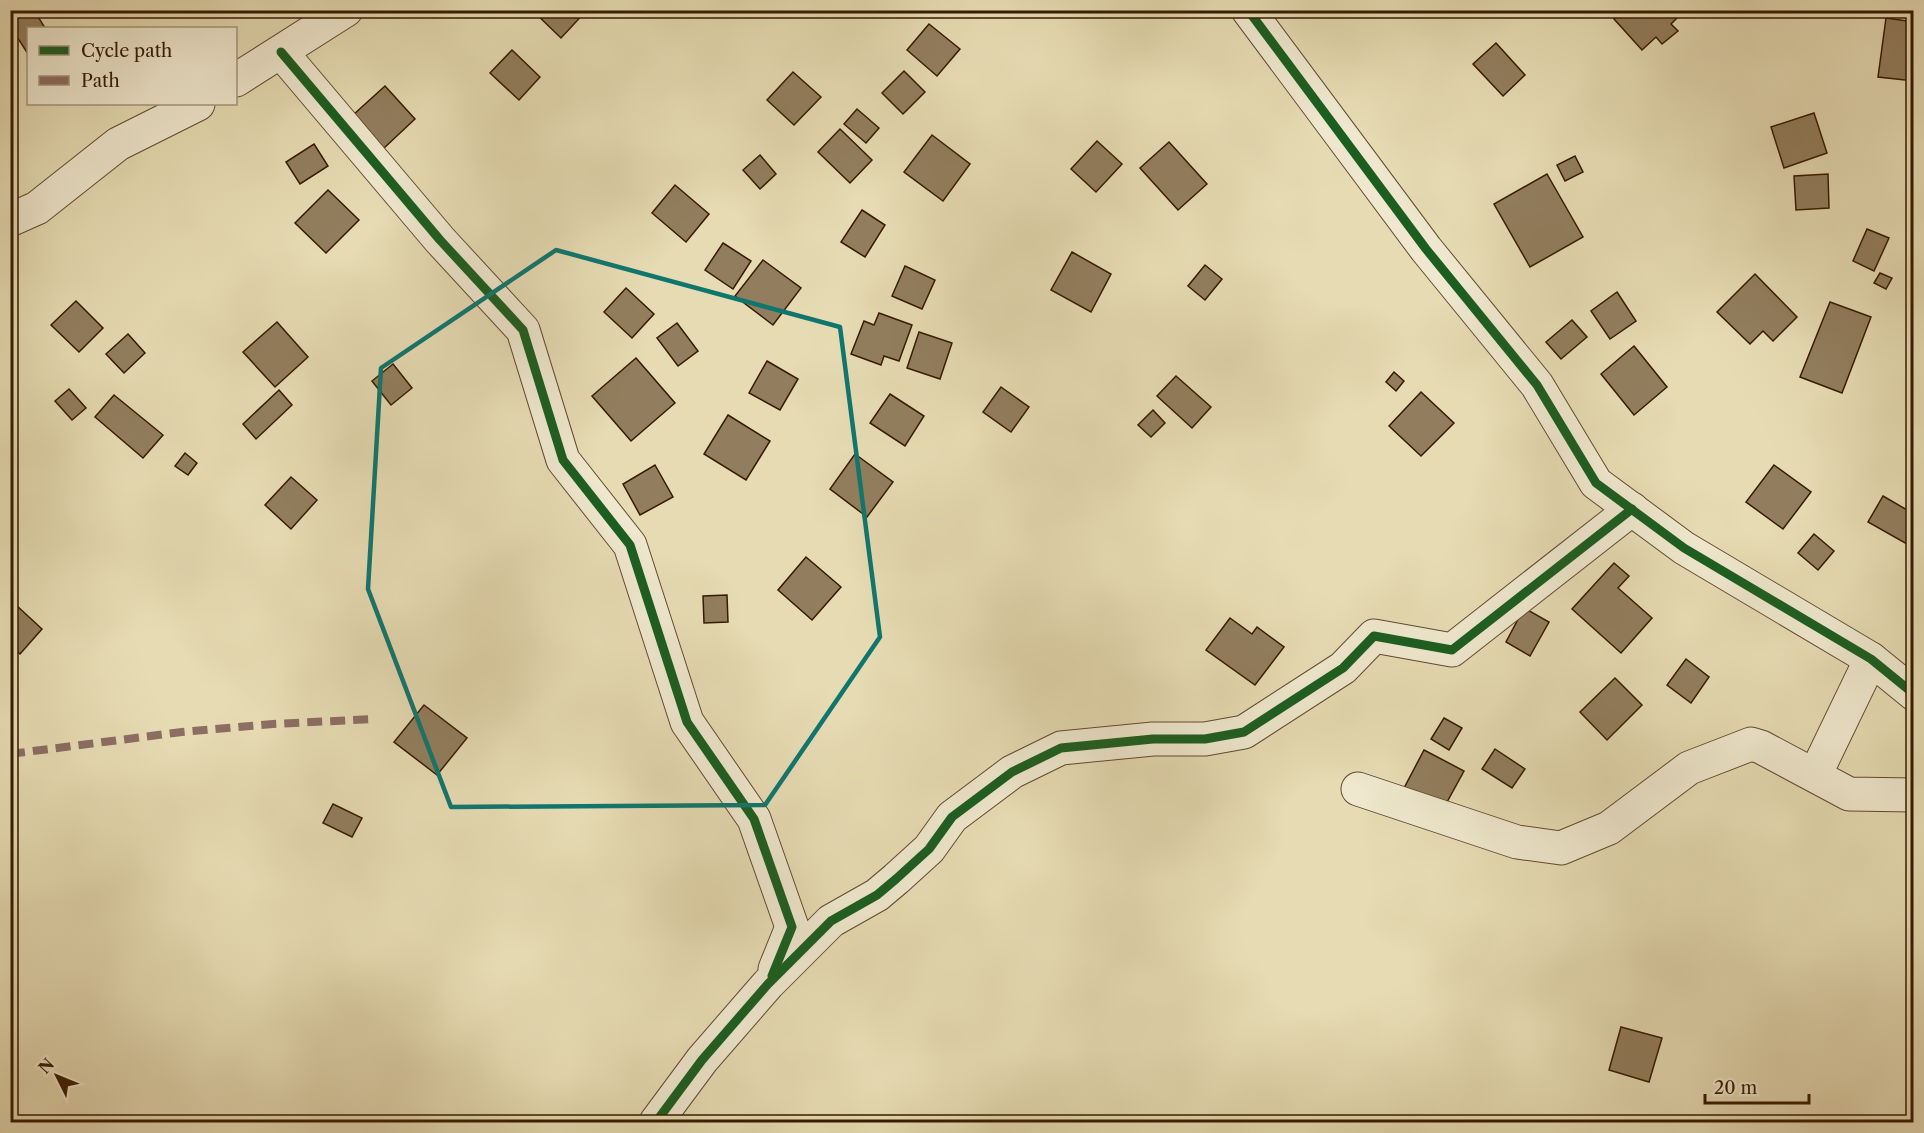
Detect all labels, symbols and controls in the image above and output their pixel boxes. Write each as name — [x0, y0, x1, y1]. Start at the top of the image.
legend — [27, 27, 237, 105]
text: Cycle path — [81, 40, 172, 62]
text: Path — [81, 70, 120, 92]
north arrow — [27, 1046, 87, 1106]
text: N — [34, 1054, 58, 1078]
scale bar — [1705, 1067, 1808, 1105]
text: 20 m — [1714, 1077, 1758, 1099]

